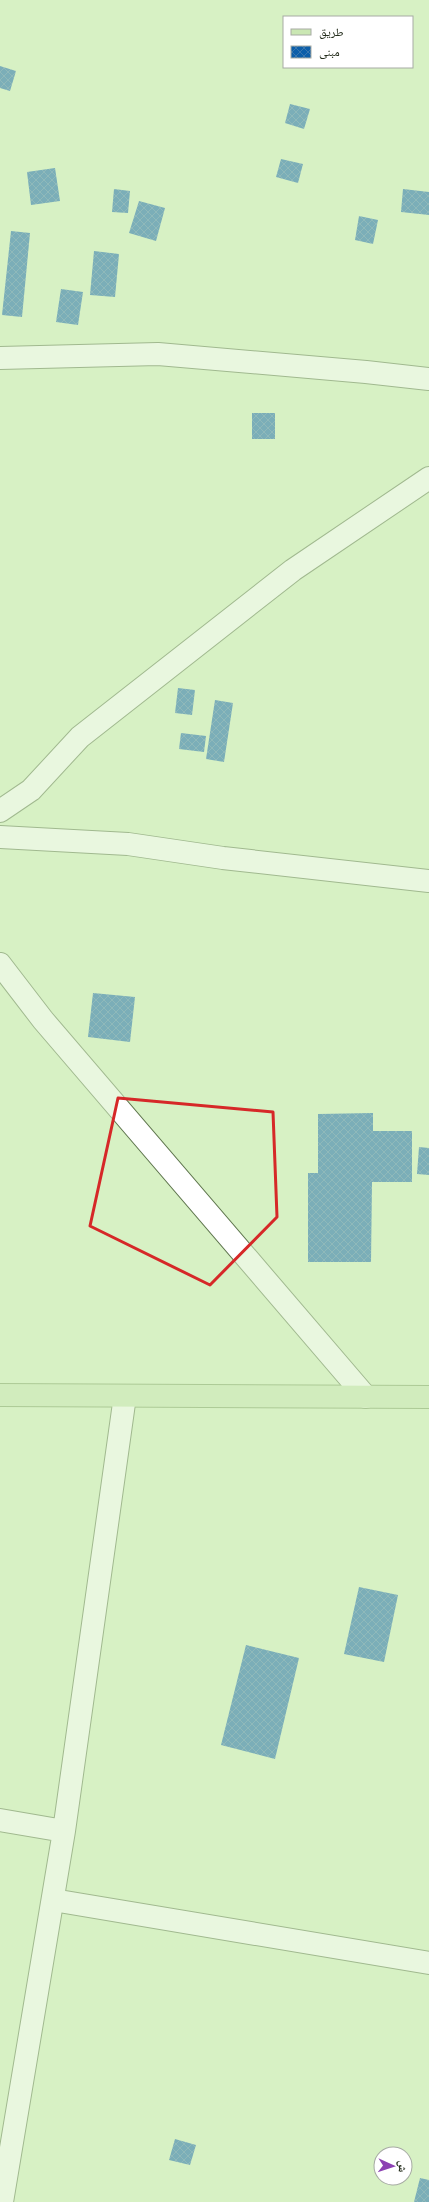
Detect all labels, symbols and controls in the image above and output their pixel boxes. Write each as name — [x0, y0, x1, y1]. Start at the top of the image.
legend — [283, 16, 413, 68]
text: طريق — [319, 24, 344, 39]
text: مبنى — [319, 44, 340, 59]
north arrow — [373, 2146, 413, 2186]
text: ش — [395, 2160, 410, 2173]

